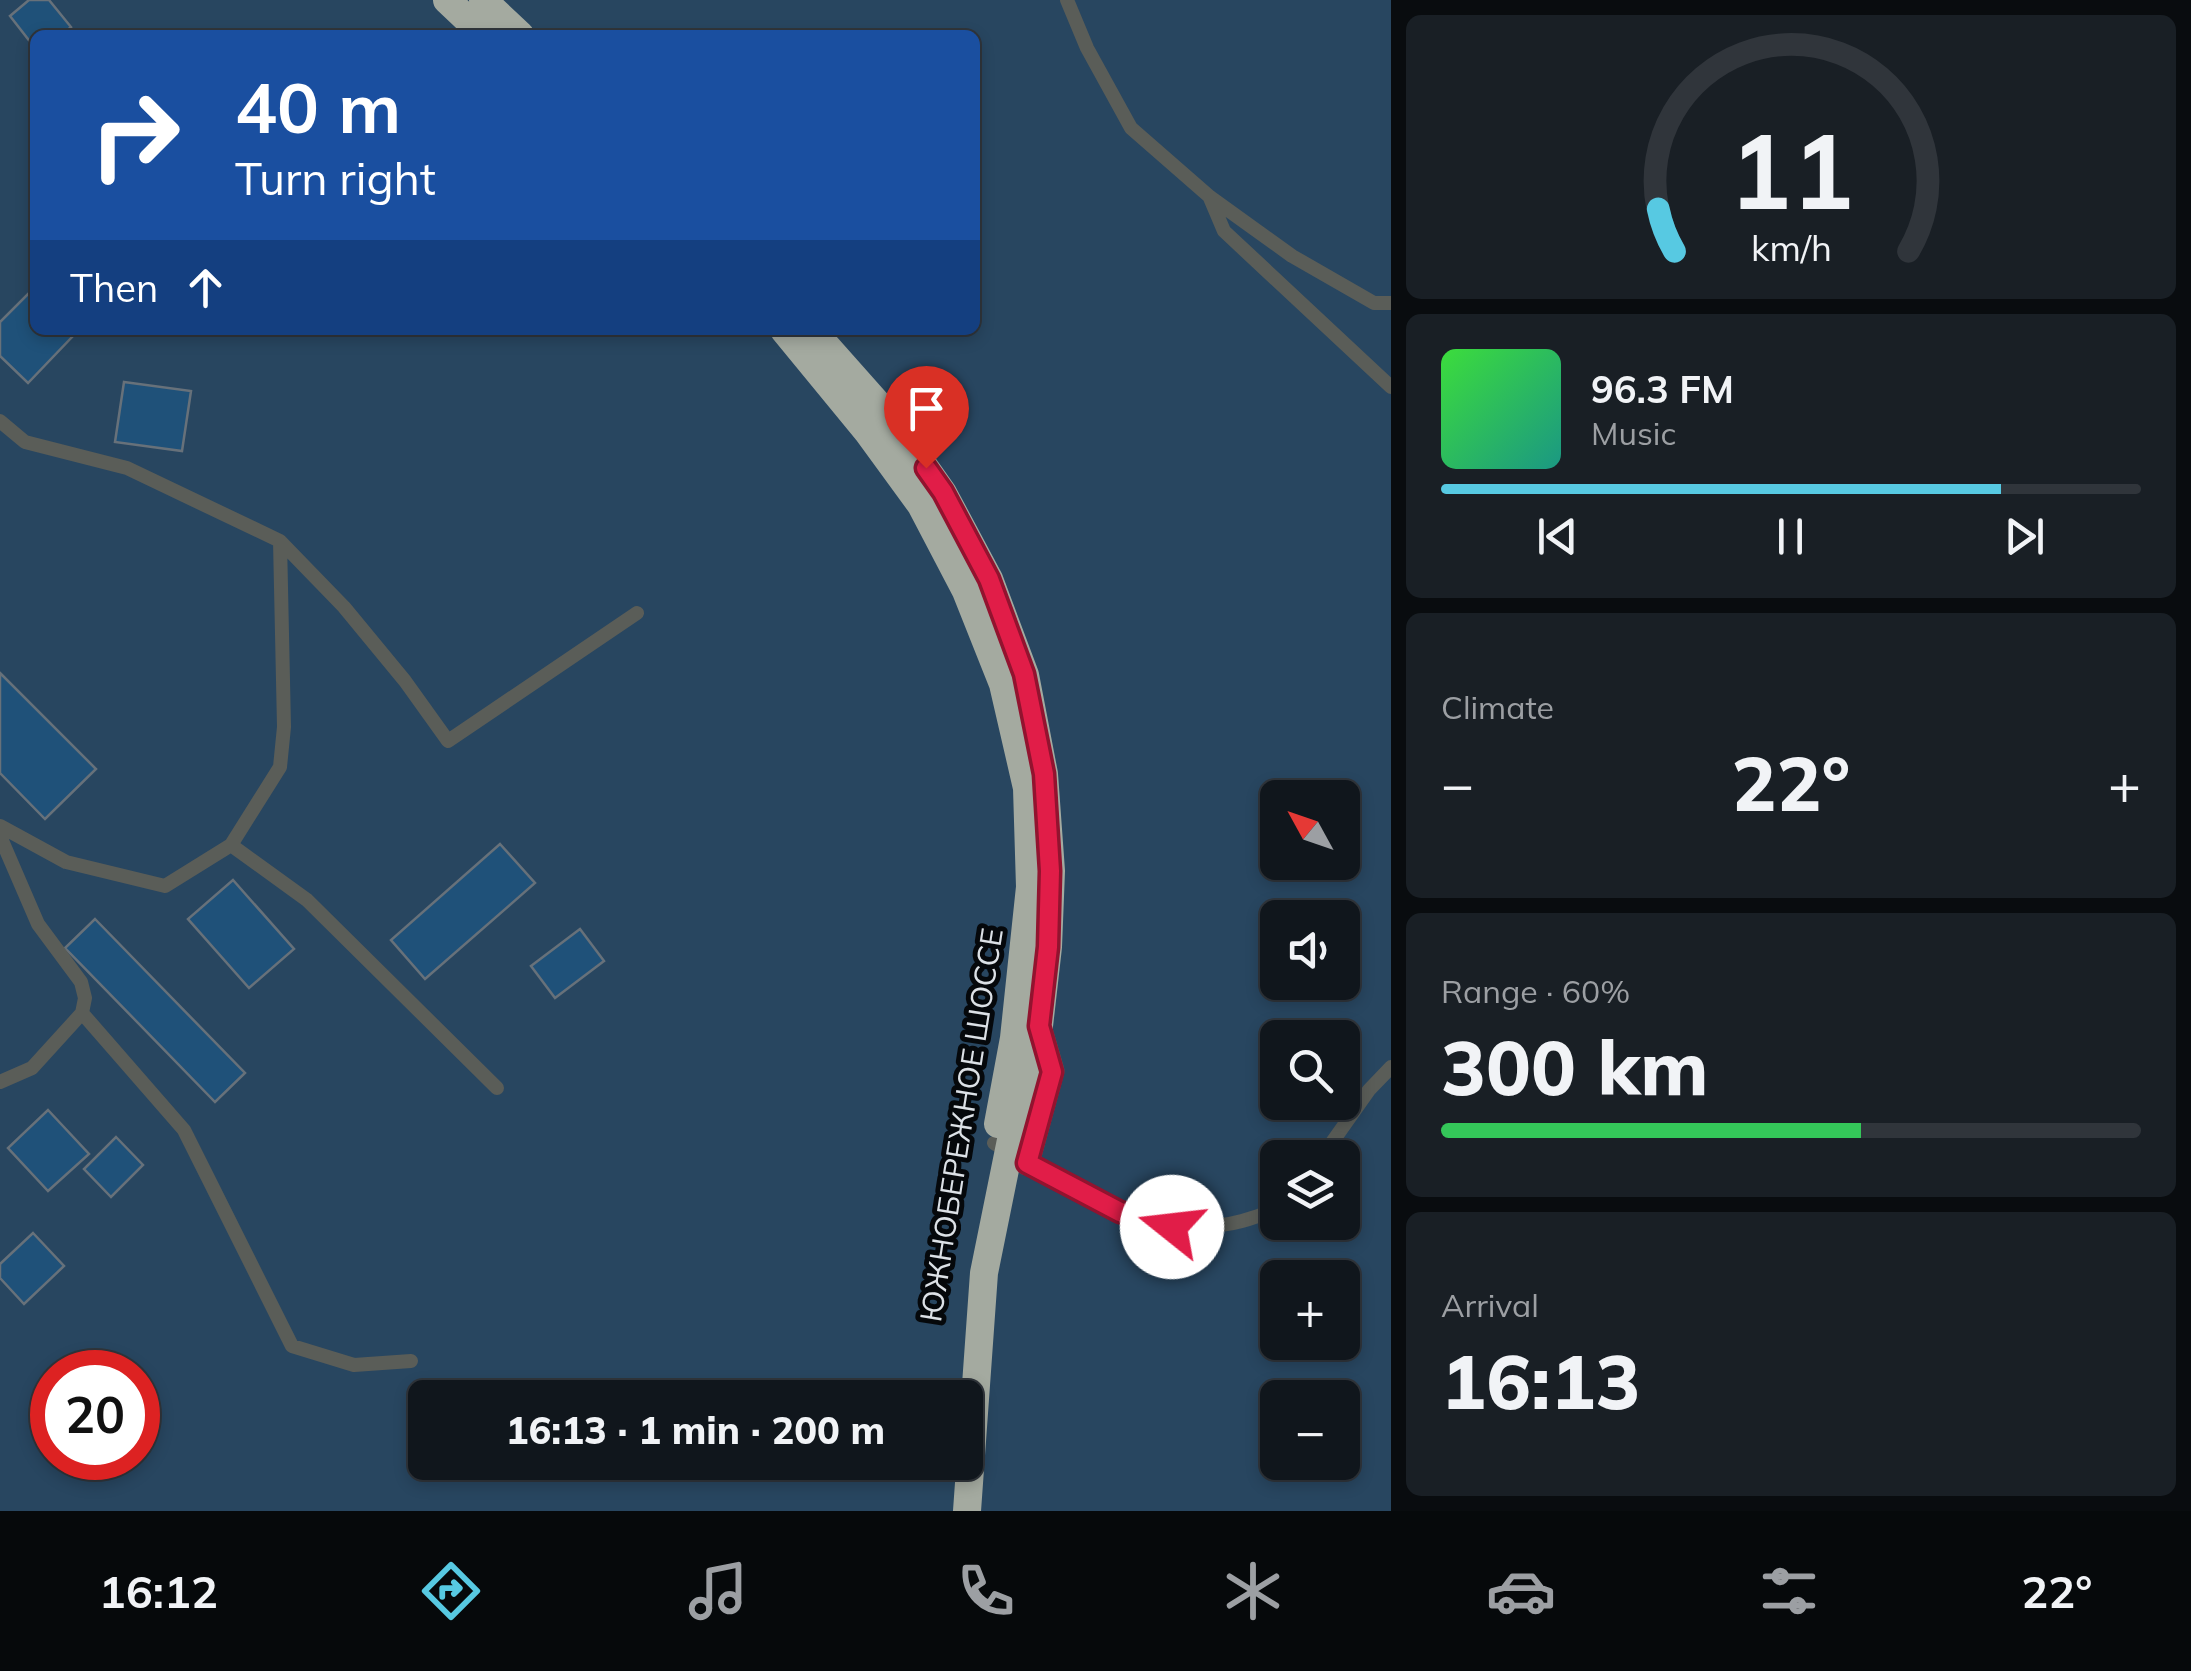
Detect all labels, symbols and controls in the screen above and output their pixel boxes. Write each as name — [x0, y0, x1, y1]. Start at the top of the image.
text: 40 m — [235, 63, 401, 151]
icon: right — [70, 70, 200, 200]
text: 11 — [1729, 104, 1853, 235]
text: Turn right — [235, 150, 436, 206]
text: km/h — [1751, 225, 1831, 270]
icon: ahead — [178, 260, 233, 315]
text: Then — [70, 264, 158, 312]
text: 96.3 FM — [1591, 365, 1734, 413]
pin — [884, 366, 969, 469]
icon: arrive — [899, 381, 954, 436]
text: Music — [1591, 413, 1676, 453]
icon: previous — [1530, 509, 1585, 564]
icon: pause — [1763, 509, 1818, 564]
icon: next — [1997, 509, 2052, 564]
text: Climate — [1441, 687, 1554, 727]
text: 22° — [1732, 736, 1850, 830]
text: − — [1441, 749, 1474, 818]
text: + — [2108, 749, 2141, 818]
north arrow — [1260, 780, 1360, 880]
map controls — [1260, 780, 1360, 1480]
button: sound — [1260, 900, 1360, 1000]
street label: ЮЖНОБЕРЕЖНОЕ ШОССЕ — [911, 925, 1011, 1324]
text: Range · 60% — [1441, 971, 1630, 1011]
button: search — [1260, 1020, 1360, 1120]
text: 300 km — [1441, 1020, 1709, 1114]
button: layers — [1260, 1140, 1360, 1240]
position arrow — [1120, 1175, 1224, 1279]
button: + — [1260, 1260, 1360, 1360]
text: Arrival — [1441, 1285, 1539, 1325]
text: 16:13 — [1441, 1334, 1641, 1428]
speed limit sign: 20 — [30, 1350, 160, 1480]
button: − — [1260, 1380, 1360, 1480]
text: 16:13 · 1 min · 200 m — [506, 1406, 885, 1454]
icon: directions — [416, 1556, 486, 1626]
icon: music — [683, 1556, 753, 1626]
icon: phone — [951, 1556, 1021, 1626]
icon: climate — [1218, 1556, 1288, 1626]
icon: car — [1486, 1556, 1556, 1626]
icon: filters — [1754, 1556, 1824, 1626]
text: 16:12 — [99, 1563, 218, 1619]
text: 22° — [2021, 1563, 2092, 1619]

